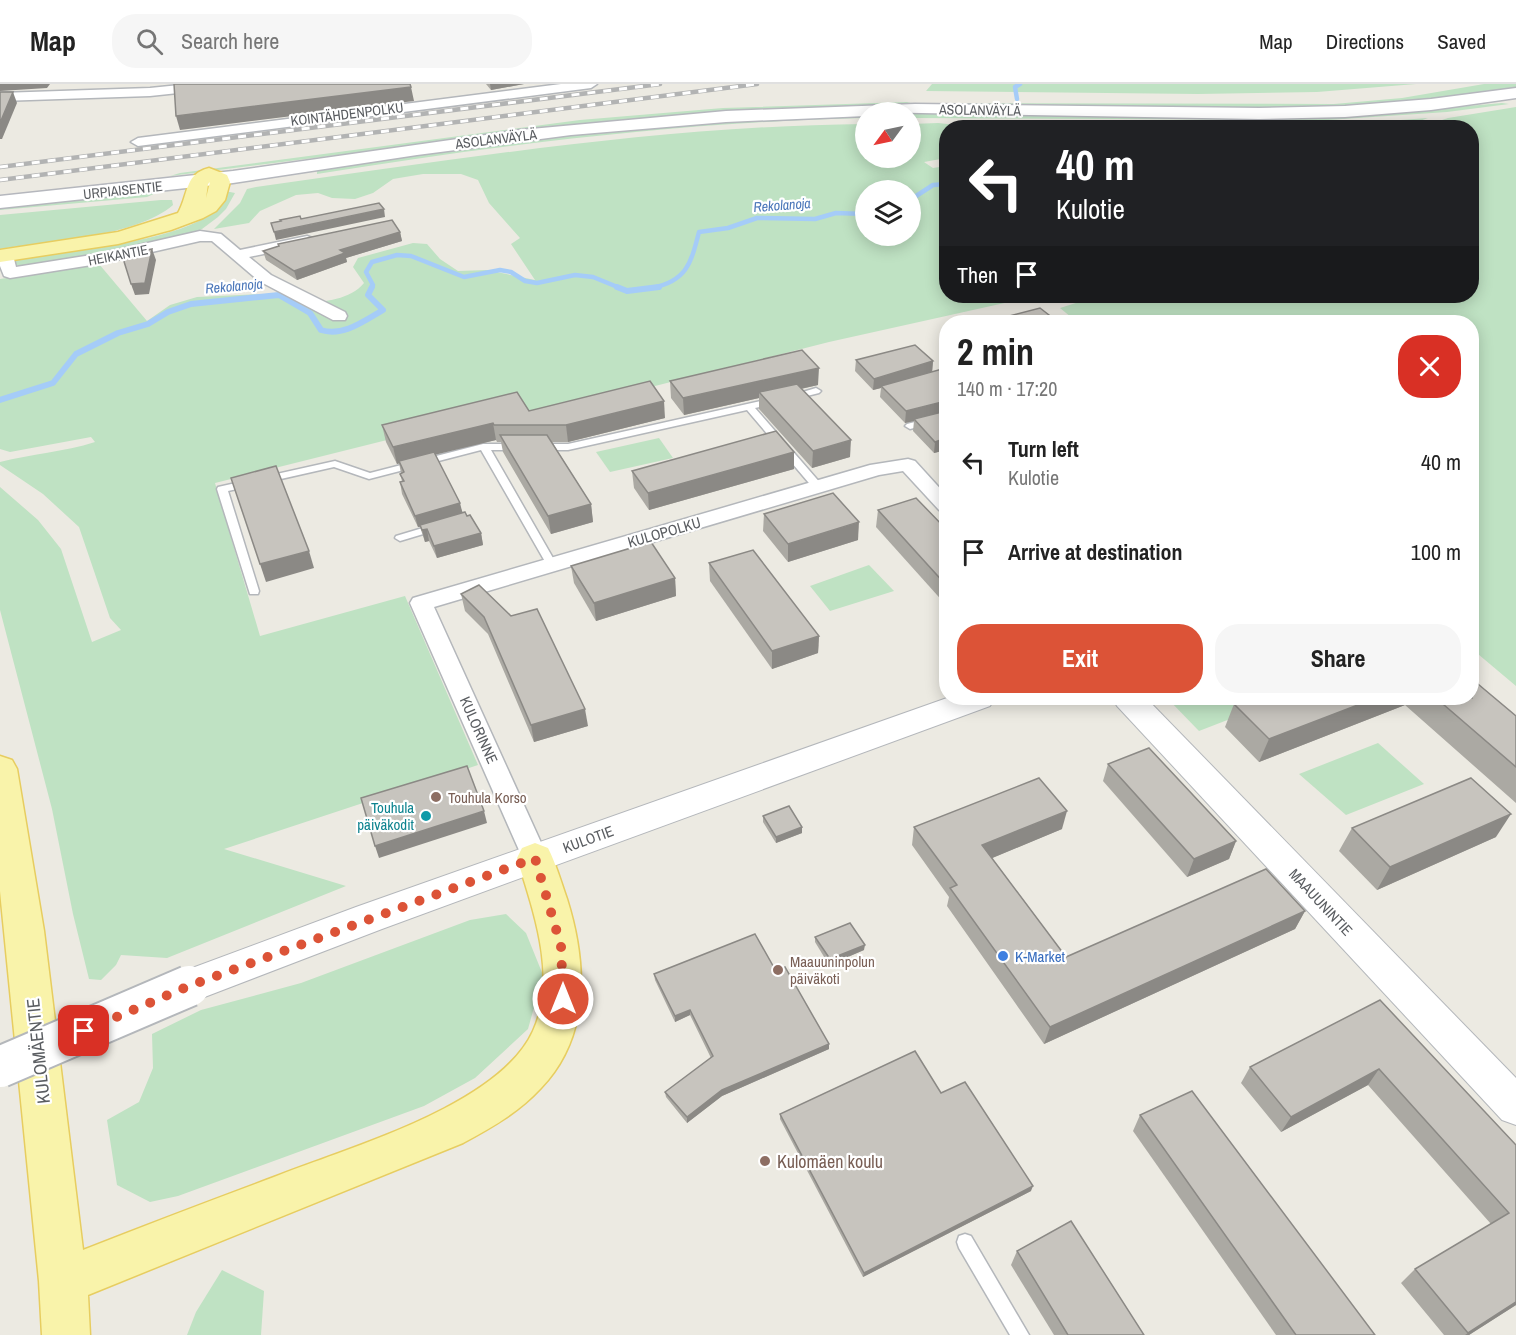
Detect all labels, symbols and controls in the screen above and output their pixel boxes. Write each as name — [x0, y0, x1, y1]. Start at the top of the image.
search box — [112, 14, 532, 68]
text: Map — [30, 22, 76, 60]
icon: search — [133, 25, 166, 58]
text: Search here — [181, 26, 279, 56]
text: Map — [1259, 27, 1293, 56]
text: Directions — [1326, 27, 1404, 56]
text: Saved — [1437, 27, 1486, 56]
street label: KOINTÄHDENPOLKU — [290, 98, 404, 130]
street label: ASOLANVÄYLÄ — [938, 100, 1021, 120]
north arrow — [855, 102, 921, 168]
map controls — [855, 102, 921, 246]
street label: ASOLANVÄYLÄ — [453, 125, 538, 153]
text: 40 m — [1056, 137, 1135, 193]
icon: left — [957, 144, 1035, 222]
street label: URPIAISENTIE — [82, 177, 164, 203]
button: layers — [855, 180, 921, 246]
text: Kulotie — [1056, 191, 1125, 227]
water label: Rekolanoja — [753, 194, 811, 216]
street label: HEIKANTIE — [87, 240, 149, 270]
icon: arrive — [1010, 258, 1043, 291]
text: Then — [957, 260, 998, 290]
water label: Rekolanoja — [205, 275, 263, 297]
text: 2 min — [957, 328, 1034, 376]
button: close — [1398, 335, 1461, 398]
text: 140 m · 17:20 — [957, 375, 1057, 402]
text: Turn left — [1008, 434, 1079, 464]
icon: left — [957, 446, 990, 479]
text: 40 m — [1421, 447, 1461, 477]
text: Kulotie — [1008, 464, 1059, 491]
street label: KULOPOLKU — [625, 512, 703, 552]
icon: arrive — [957, 536, 990, 569]
text: Arrive at destination — [1008, 537, 1182, 567]
text: 100 m — [1411, 537, 1461, 567]
button: Exit — [957, 624, 1203, 693]
button: Share — [1215, 624, 1461, 693]
street label: KULORINNE — [455, 693, 503, 767]
place label: Touhula Korso — [448, 787, 527, 808]
marker: Touhula Korso — [429, 790, 443, 804]
place label: Touhula päiväkodit — [357, 797, 415, 835]
marker: Touhula päiväkodit — [419, 809, 433, 823]
street label: KULOTIE — [560, 820, 616, 858]
street label: MAAUUNINTIE — [1284, 864, 1358, 940]
place label: K-Market — [1015, 946, 1065, 967]
marker: K-Market — [996, 949, 1010, 963]
place label: Maauuninpolun päiväkoti — [790, 951, 875, 989]
marker: Maauuninpolun päiväkoti — [771, 963, 785, 977]
position arrow — [531, 967, 595, 1031]
street label: KULOMÄENTIE — [20, 997, 56, 1105]
pin — [58, 1005, 109, 1056]
icon: arrive — [67, 1014, 100, 1047]
place label: Kulomäen koulu — [777, 1149, 883, 1174]
marker: Kulomäen koulu — [758, 1154, 772, 1168]

